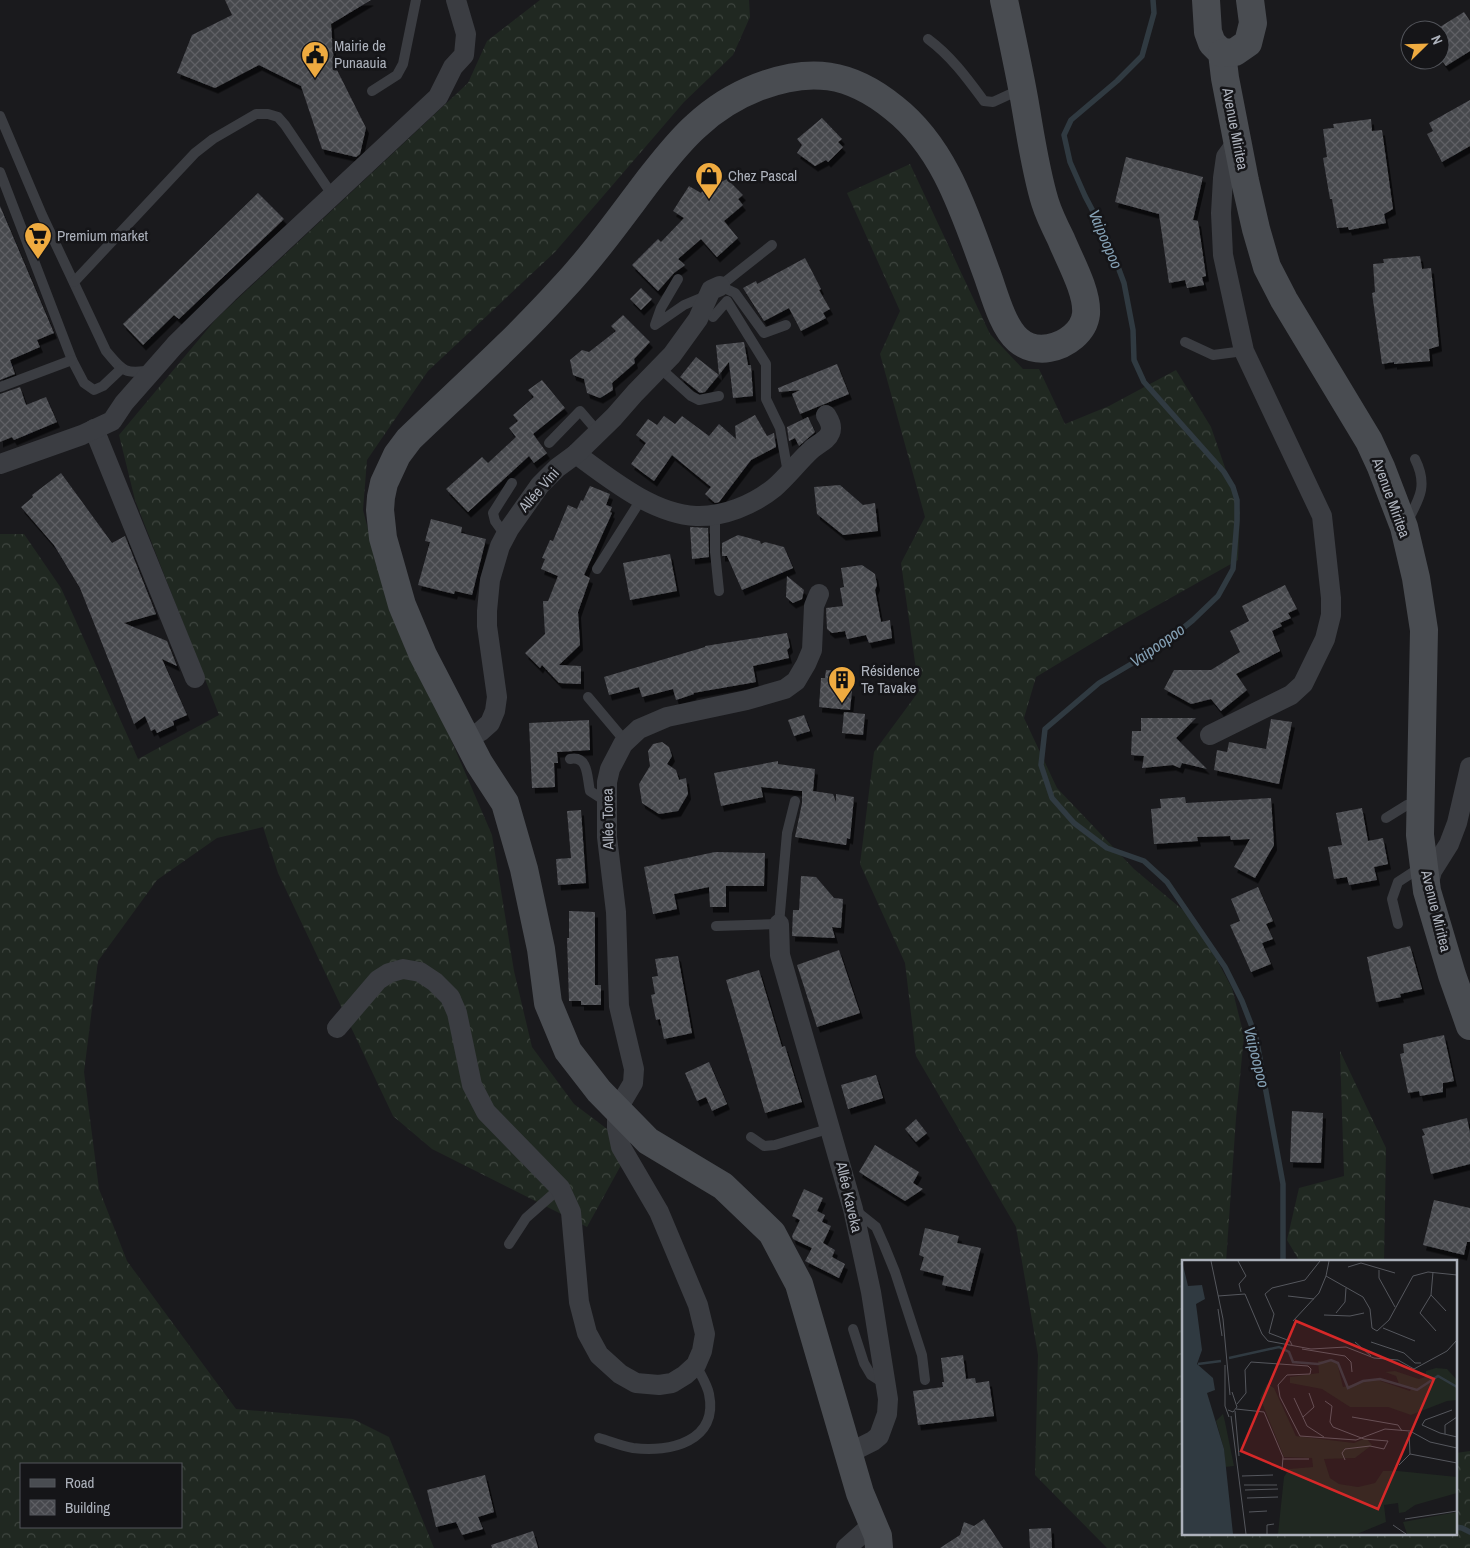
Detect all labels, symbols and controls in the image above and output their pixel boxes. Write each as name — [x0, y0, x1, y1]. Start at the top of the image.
north arrow — [1400, 20, 1450, 70]
text: N — [1427, 33, 1447, 47]
place label: Mairie de Punaauia — [334, 35, 387, 73]
public building icon: Mairie de Punaauia — [300, 40, 330, 79]
street label: Avenue Miritea — [1217, 85, 1254, 172]
shop icon: Chez Pascal — [694, 161, 724, 200]
place label: Chez Pascal — [728, 165, 797, 186]
water label: Vaipoopoo — [1084, 206, 1128, 272]
supermarket icon: Premium market — [23, 221, 53, 260]
place label: Premium market — [57, 225, 148, 246]
street label: Avenue Miritea — [1367, 454, 1416, 541]
street label: Allée Vini — [513, 463, 564, 517]
water label: Vaipoopoo — [1125, 618, 1189, 672]
place label: Résidence Te Tavake — [861, 660, 920, 698]
building icon: Résidence Te Tavake — [827, 665, 857, 704]
street label: Allée Torea — [596, 788, 619, 851]
street label: Avenue Miritea — [1416, 867, 1457, 954]
water label: Vaipoopoo — [1239, 1024, 1275, 1090]
street label: Allée Kaveka — [831, 1159, 868, 1234]
inset map — [1182, 1260, 1458, 1536]
legend — [20, 1463, 182, 1528]
text: Road — [65, 1472, 94, 1493]
text: Building — [65, 1497, 110, 1518]

